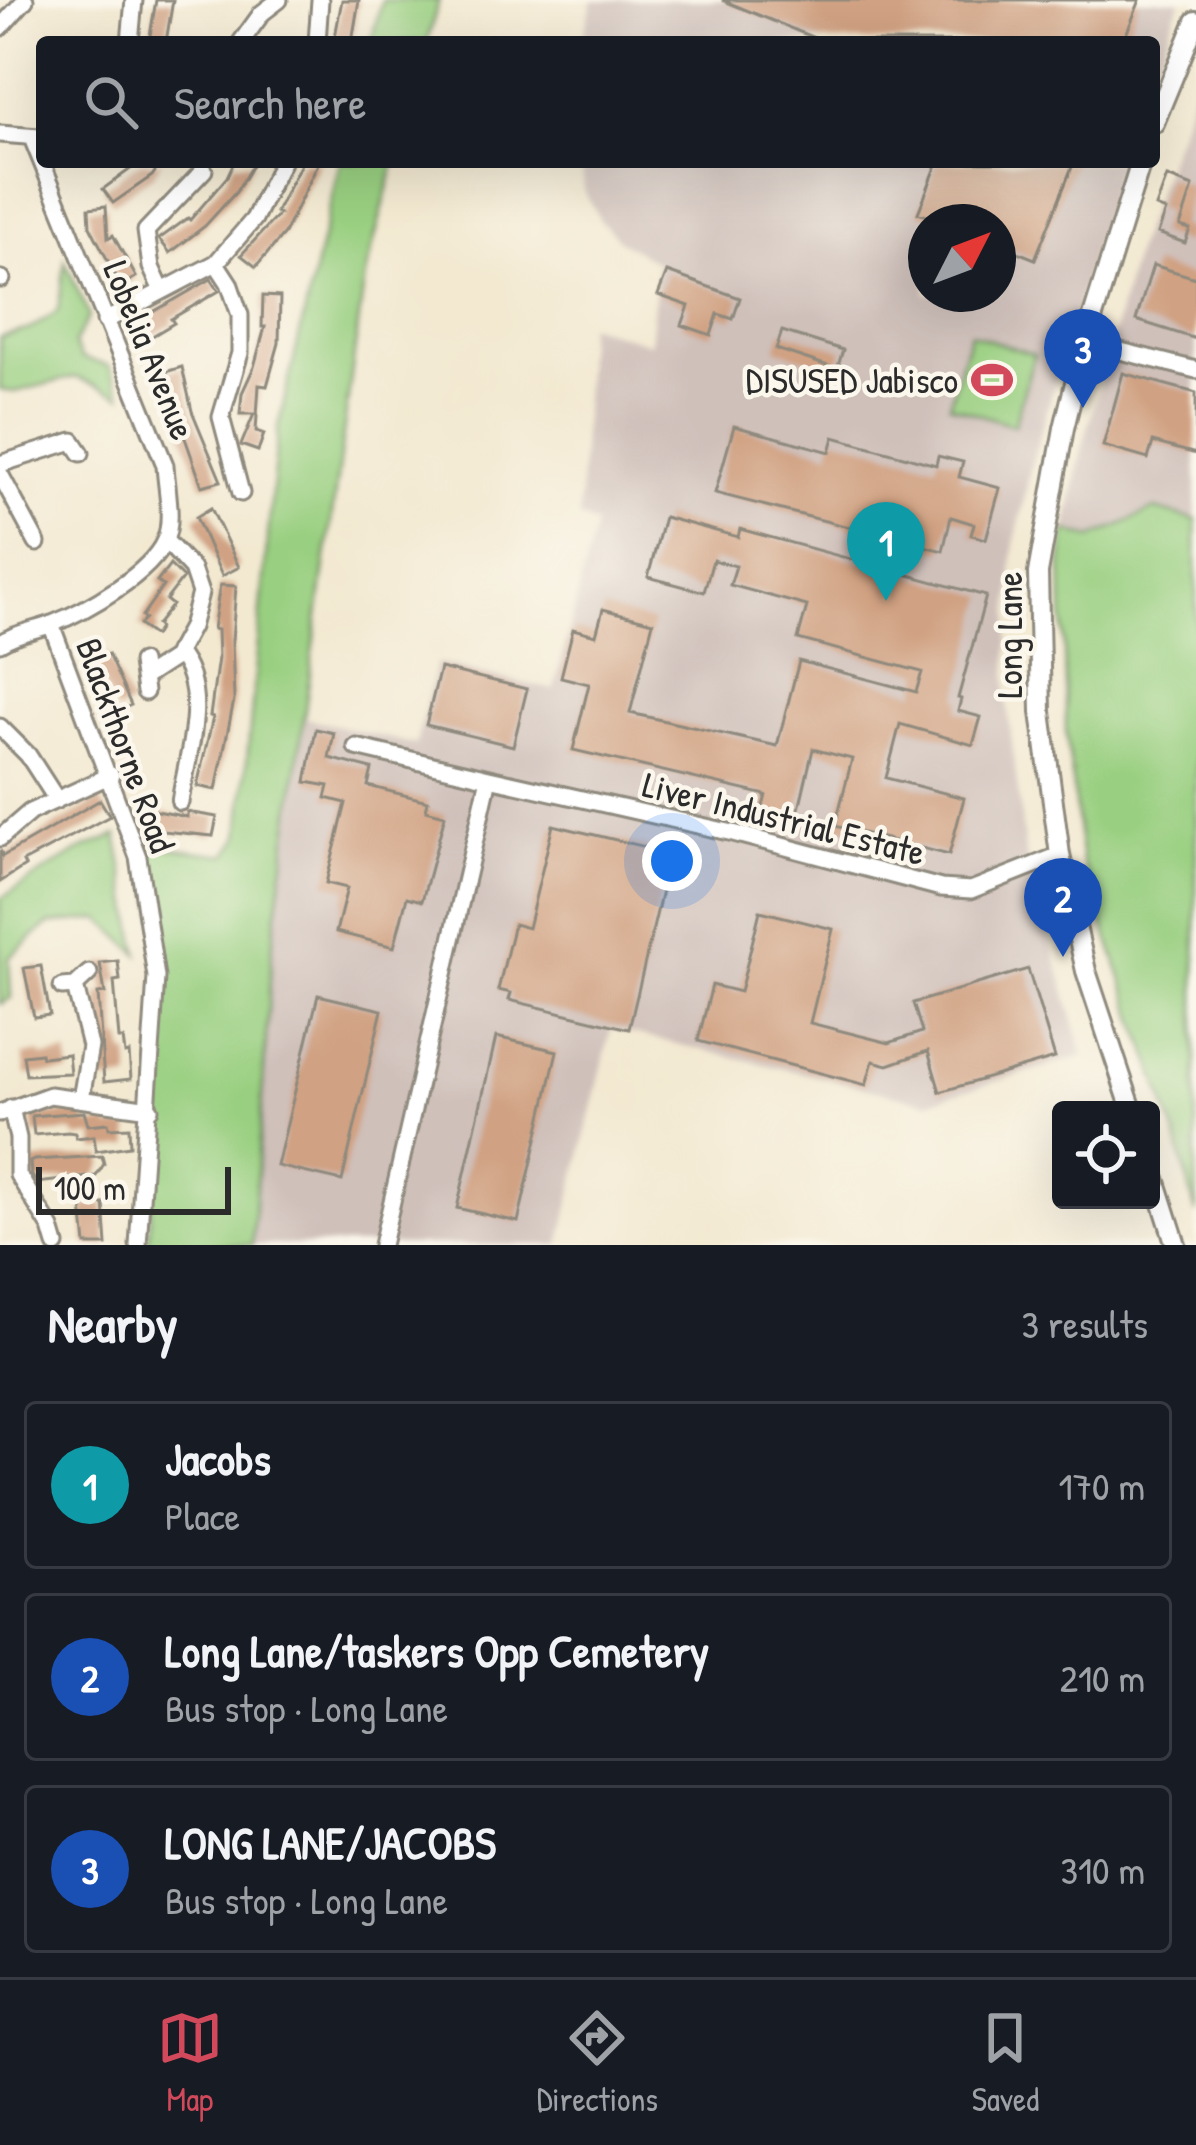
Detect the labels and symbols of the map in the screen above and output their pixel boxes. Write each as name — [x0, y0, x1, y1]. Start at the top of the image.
north arrow — [908, 204, 1016, 312]
street label: Lobelia Avenue — [92, 253, 208, 446]
pin: 3 — [1044, 309, 1122, 408]
place label: DISUSED Jabisco — [746, 355, 958, 404]
sports icon: DISUSED Jabisco — [969, 357, 1015, 403]
pin: 1 — [847, 502, 925, 601]
street label: Long Lane — [984, 572, 1033, 698]
street label: Blackthorne Road — [65, 631, 188, 859]
street label: Liver Industrial Estate — [638, 759, 930, 876]
your location — [642, 831, 702, 891]
pin: 2 — [1024, 858, 1102, 957]
scale bar — [36, 1161, 231, 1214]

